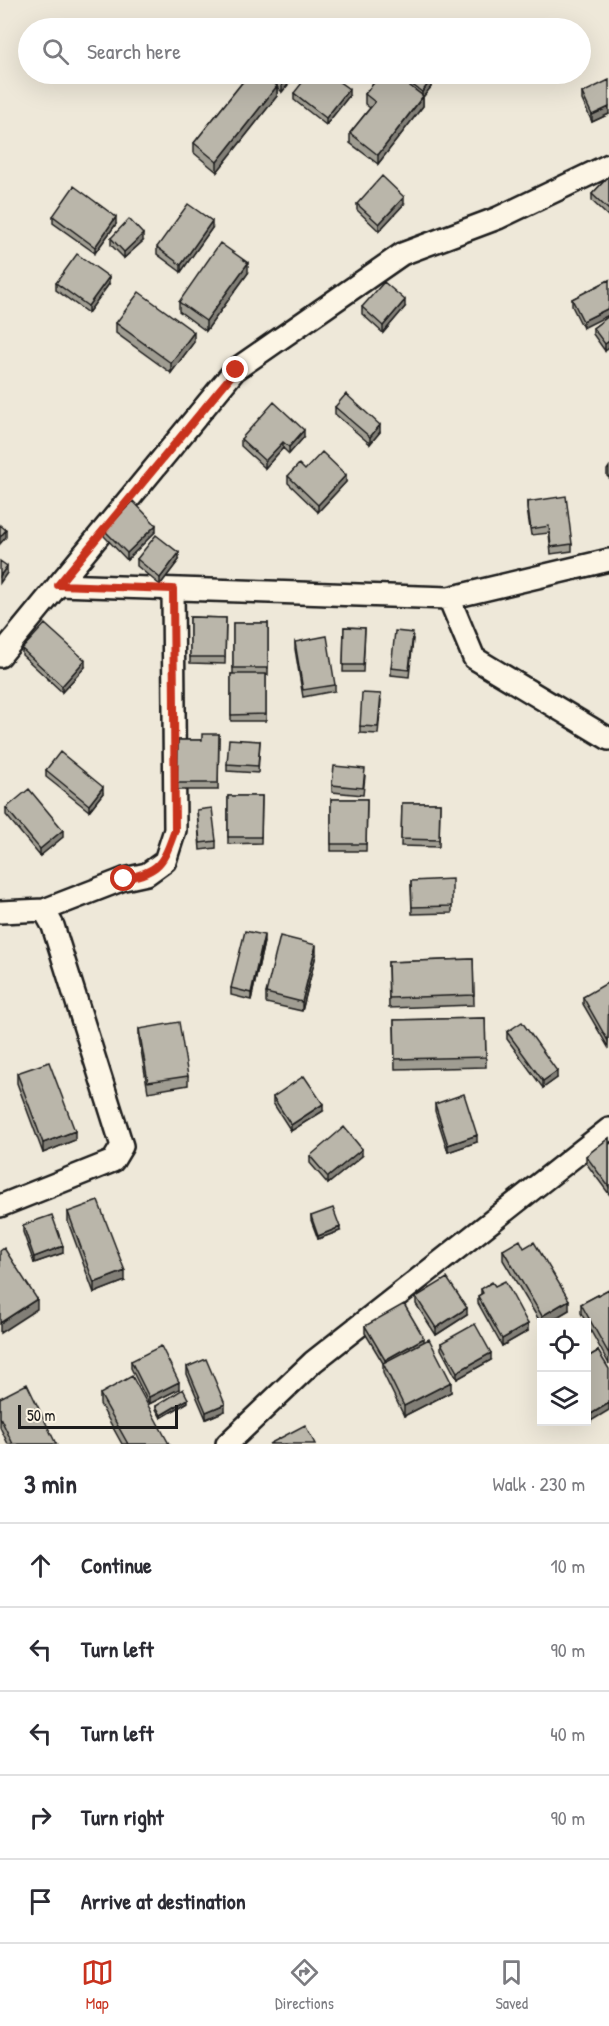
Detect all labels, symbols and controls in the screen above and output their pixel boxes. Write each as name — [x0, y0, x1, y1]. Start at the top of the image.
search box — [18, 18, 591, 84]
icon: search — [39, 35, 72, 68]
text: Search here — [87, 36, 181, 66]
route end — [222, 356, 248, 382]
route start — [110, 865, 136, 891]
map controls — [537, 1318, 591, 1426]
button: locate — [537, 1318, 591, 1372]
button: layers — [537, 1372, 591, 1426]
scale bar — [18, 1402, 178, 1430]
text: 50 m — [27, 1404, 56, 1426]
text: 3 min — [24, 1466, 77, 1501]
text: Walk · 230 m — [493, 1470, 585, 1497]
icon: ahead — [24, 1549, 57, 1582]
text: Continue — [81, 1550, 152, 1580]
text: 10 m — [551, 1552, 585, 1579]
icon: left — [24, 1633, 57, 1666]
text: Turn left — [81, 1634, 154, 1664]
text: 90 m — [551, 1636, 585, 1663]
icon: left — [24, 1717, 57, 1750]
text: Turn left — [81, 1718, 154, 1748]
text: 40 m — [550, 1720, 585, 1747]
icon: right — [24, 1801, 57, 1834]
text: Turn right — [81, 1802, 164, 1832]
text: 90 m — [551, 1804, 585, 1831]
icon: arrive — [24, 1885, 57, 1918]
text: Arrive at destination — [81, 1886, 246, 1916]
tab: Map — [81, 1956, 114, 2014]
tab: Directions — [275, 1956, 334, 2014]
tab: Saved — [495, 1956, 528, 2014]

